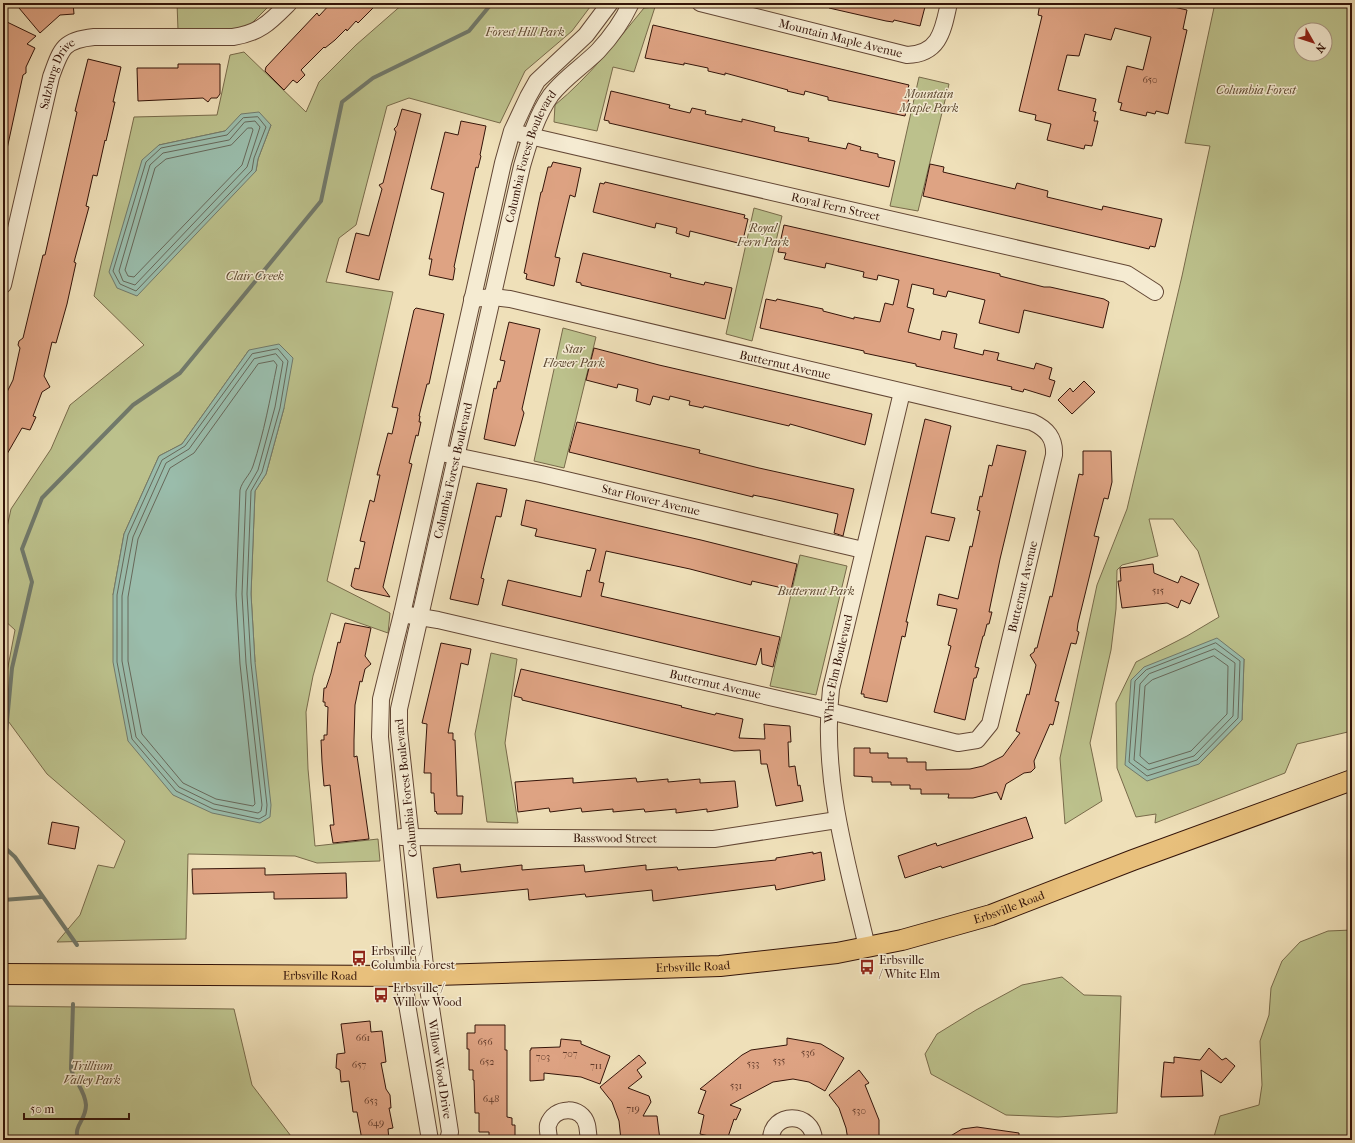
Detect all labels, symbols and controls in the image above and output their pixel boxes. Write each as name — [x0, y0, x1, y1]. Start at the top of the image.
street label: Mountain Maple Avenue — [777, 16, 904, 61]
north arrow — [1293, 22, 1333, 62]
park label: Forest Hill Park — [484, 25, 565, 39]
street label: Salzburg Drive — [37, 35, 77, 111]
text: N — [1312, 41, 1328, 56]
house number: 650 — [1142, 74, 1158, 86]
park label: Columbia Forest — [1216, 83, 1297, 97]
street label: Columbia Forest Boulevard — [502, 87, 559, 224]
park label: Mountain Maple Park — [898, 87, 959, 115]
street label: Royal Fern Street — [790, 190, 882, 224]
park label: Royal Fern Park — [736, 221, 789, 249]
park label: Clair Creek — [226, 269, 284, 283]
park label: Star Flower Park — [542, 342, 605, 370]
street label: Butternut Avenue — [738, 348, 832, 382]
street label: Columbia Forest Boulevard — [431, 401, 475, 540]
street label: Star Flower Avenue — [600, 482, 701, 518]
street label: Butternut Avenue — [1005, 539, 1040, 634]
park label: Butternut Park — [776, 584, 855, 598]
house number: 515 — [1152, 585, 1164, 597]
street label: White Elm Boulevard — [822, 613, 856, 724]
street label: Butternut Avenue — [668, 667, 762, 702]
street label: Columbia Forest Boulevard — [392, 718, 420, 858]
street label: Basswood Street — [573, 831, 658, 846]
street label: Erbsville Road — [972, 888, 1047, 927]
place label: Erbsville / Columbia Forest — [371, 944, 456, 972]
bus stop icon: Erbsville / Columbia Forest — [350, 949, 368, 967]
place label: Erbsville / White Elm — [878, 953, 940, 981]
street label: Erbsville Road — [655, 958, 731, 975]
bus stop icon: Erbsville / White Elm — [858, 958, 876, 976]
street label: Erbsville Road — [283, 968, 358, 983]
place label: Erbsville / Willow Wood — [392, 981, 462, 1009]
bus stop icon: Erbsville / Willow Wood — [372, 986, 390, 1004]
street label: Willow Wood Drive — [425, 1017, 455, 1120]
house number: 661 — [356, 1032, 370, 1044]
house number: 656 — [477, 1036, 493, 1048]
house number: 536 — [801, 1047, 816, 1059]
house number: 707 — [562, 1048, 578, 1060]
house number: 703 — [536, 1051, 550, 1063]
house number: 535 — [773, 1055, 785, 1067]
house number: 652 — [480, 1056, 494, 1068]
house number: 533 — [747, 1058, 759, 1070]
park label: Trillium Valley Park — [63, 1059, 121, 1087]
house number: 657 — [352, 1059, 366, 1071]
house number: 711 — [590, 1060, 602, 1072]
house number: 531 — [730, 1080, 742, 1092]
house number: 648 — [483, 1093, 499, 1105]
scale bar — [24, 1095, 129, 1121]
house number: 653 — [364, 1095, 378, 1107]
text: 50 m — [30, 1102, 54, 1116]
house number: 719 — [626, 1103, 640, 1115]
house number: 530 — [852, 1105, 866, 1117]
house number: 649 — [368, 1117, 384, 1129]

